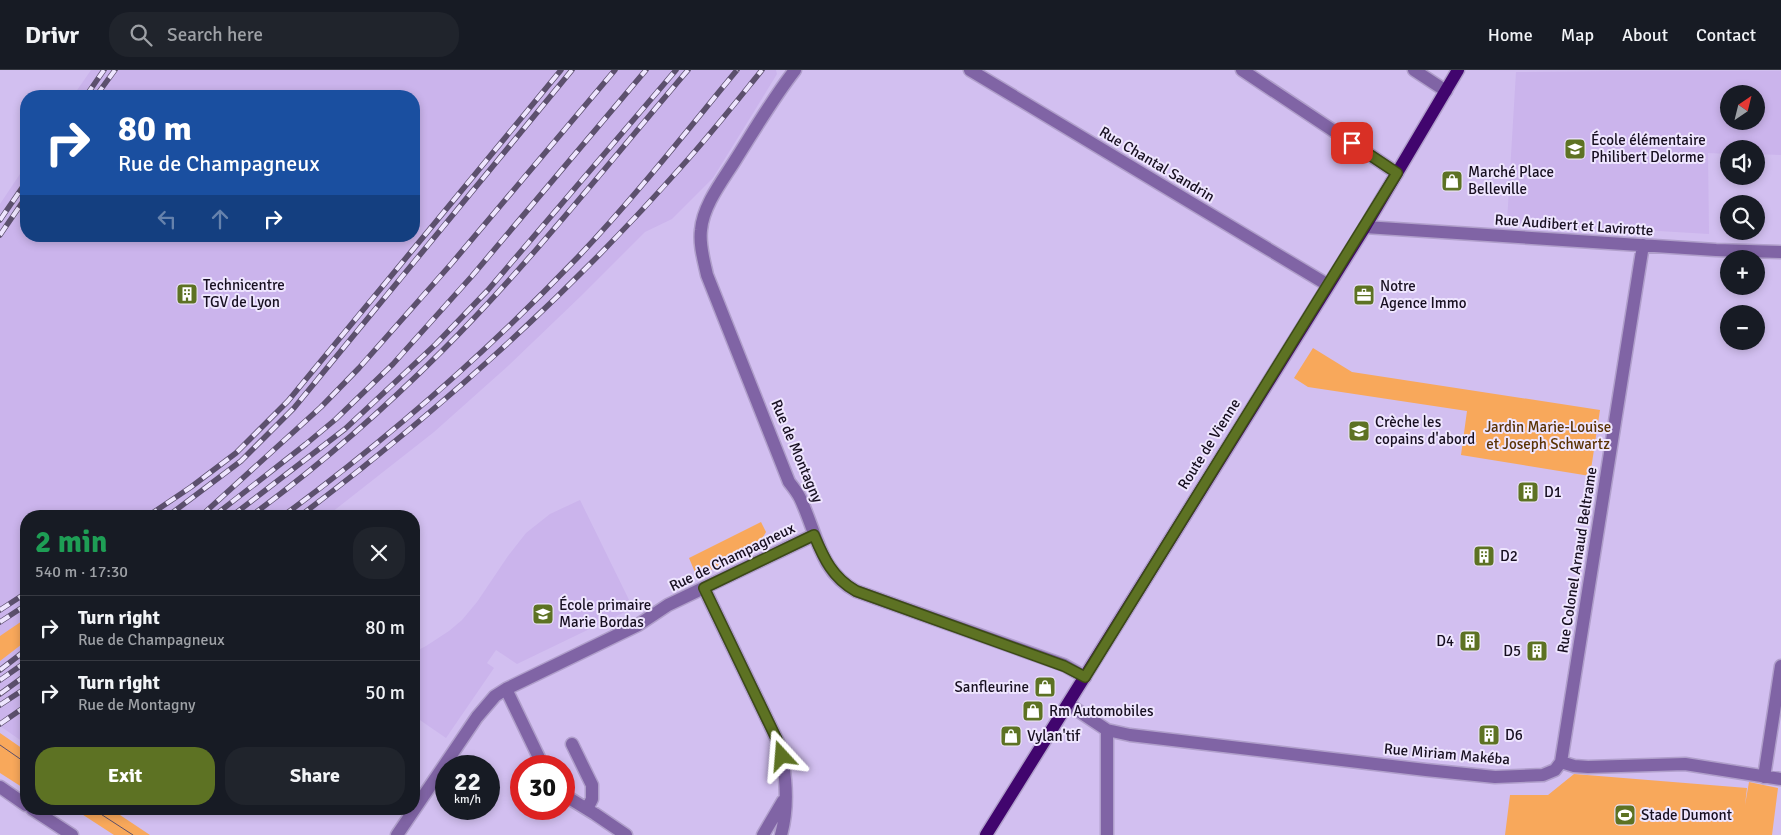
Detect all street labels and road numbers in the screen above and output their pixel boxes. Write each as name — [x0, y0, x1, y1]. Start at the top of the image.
street label: Rue Chantal Sandrin — [1096, 122, 1218, 206]
street label: Rue Audibert et Lavirotte — [1494, 210, 1654, 240]
street label: Route de Vienne — [1174, 395, 1244, 493]
street label: Rue de Montagny — [767, 397, 827, 505]
street label: Rue Colonel Arnaud Beltrame — [1553, 466, 1601, 654]
street label: Rue de Champagneux — [666, 519, 798, 595]
street label: Rue Miriam Makéba — [1383, 740, 1511, 768]

